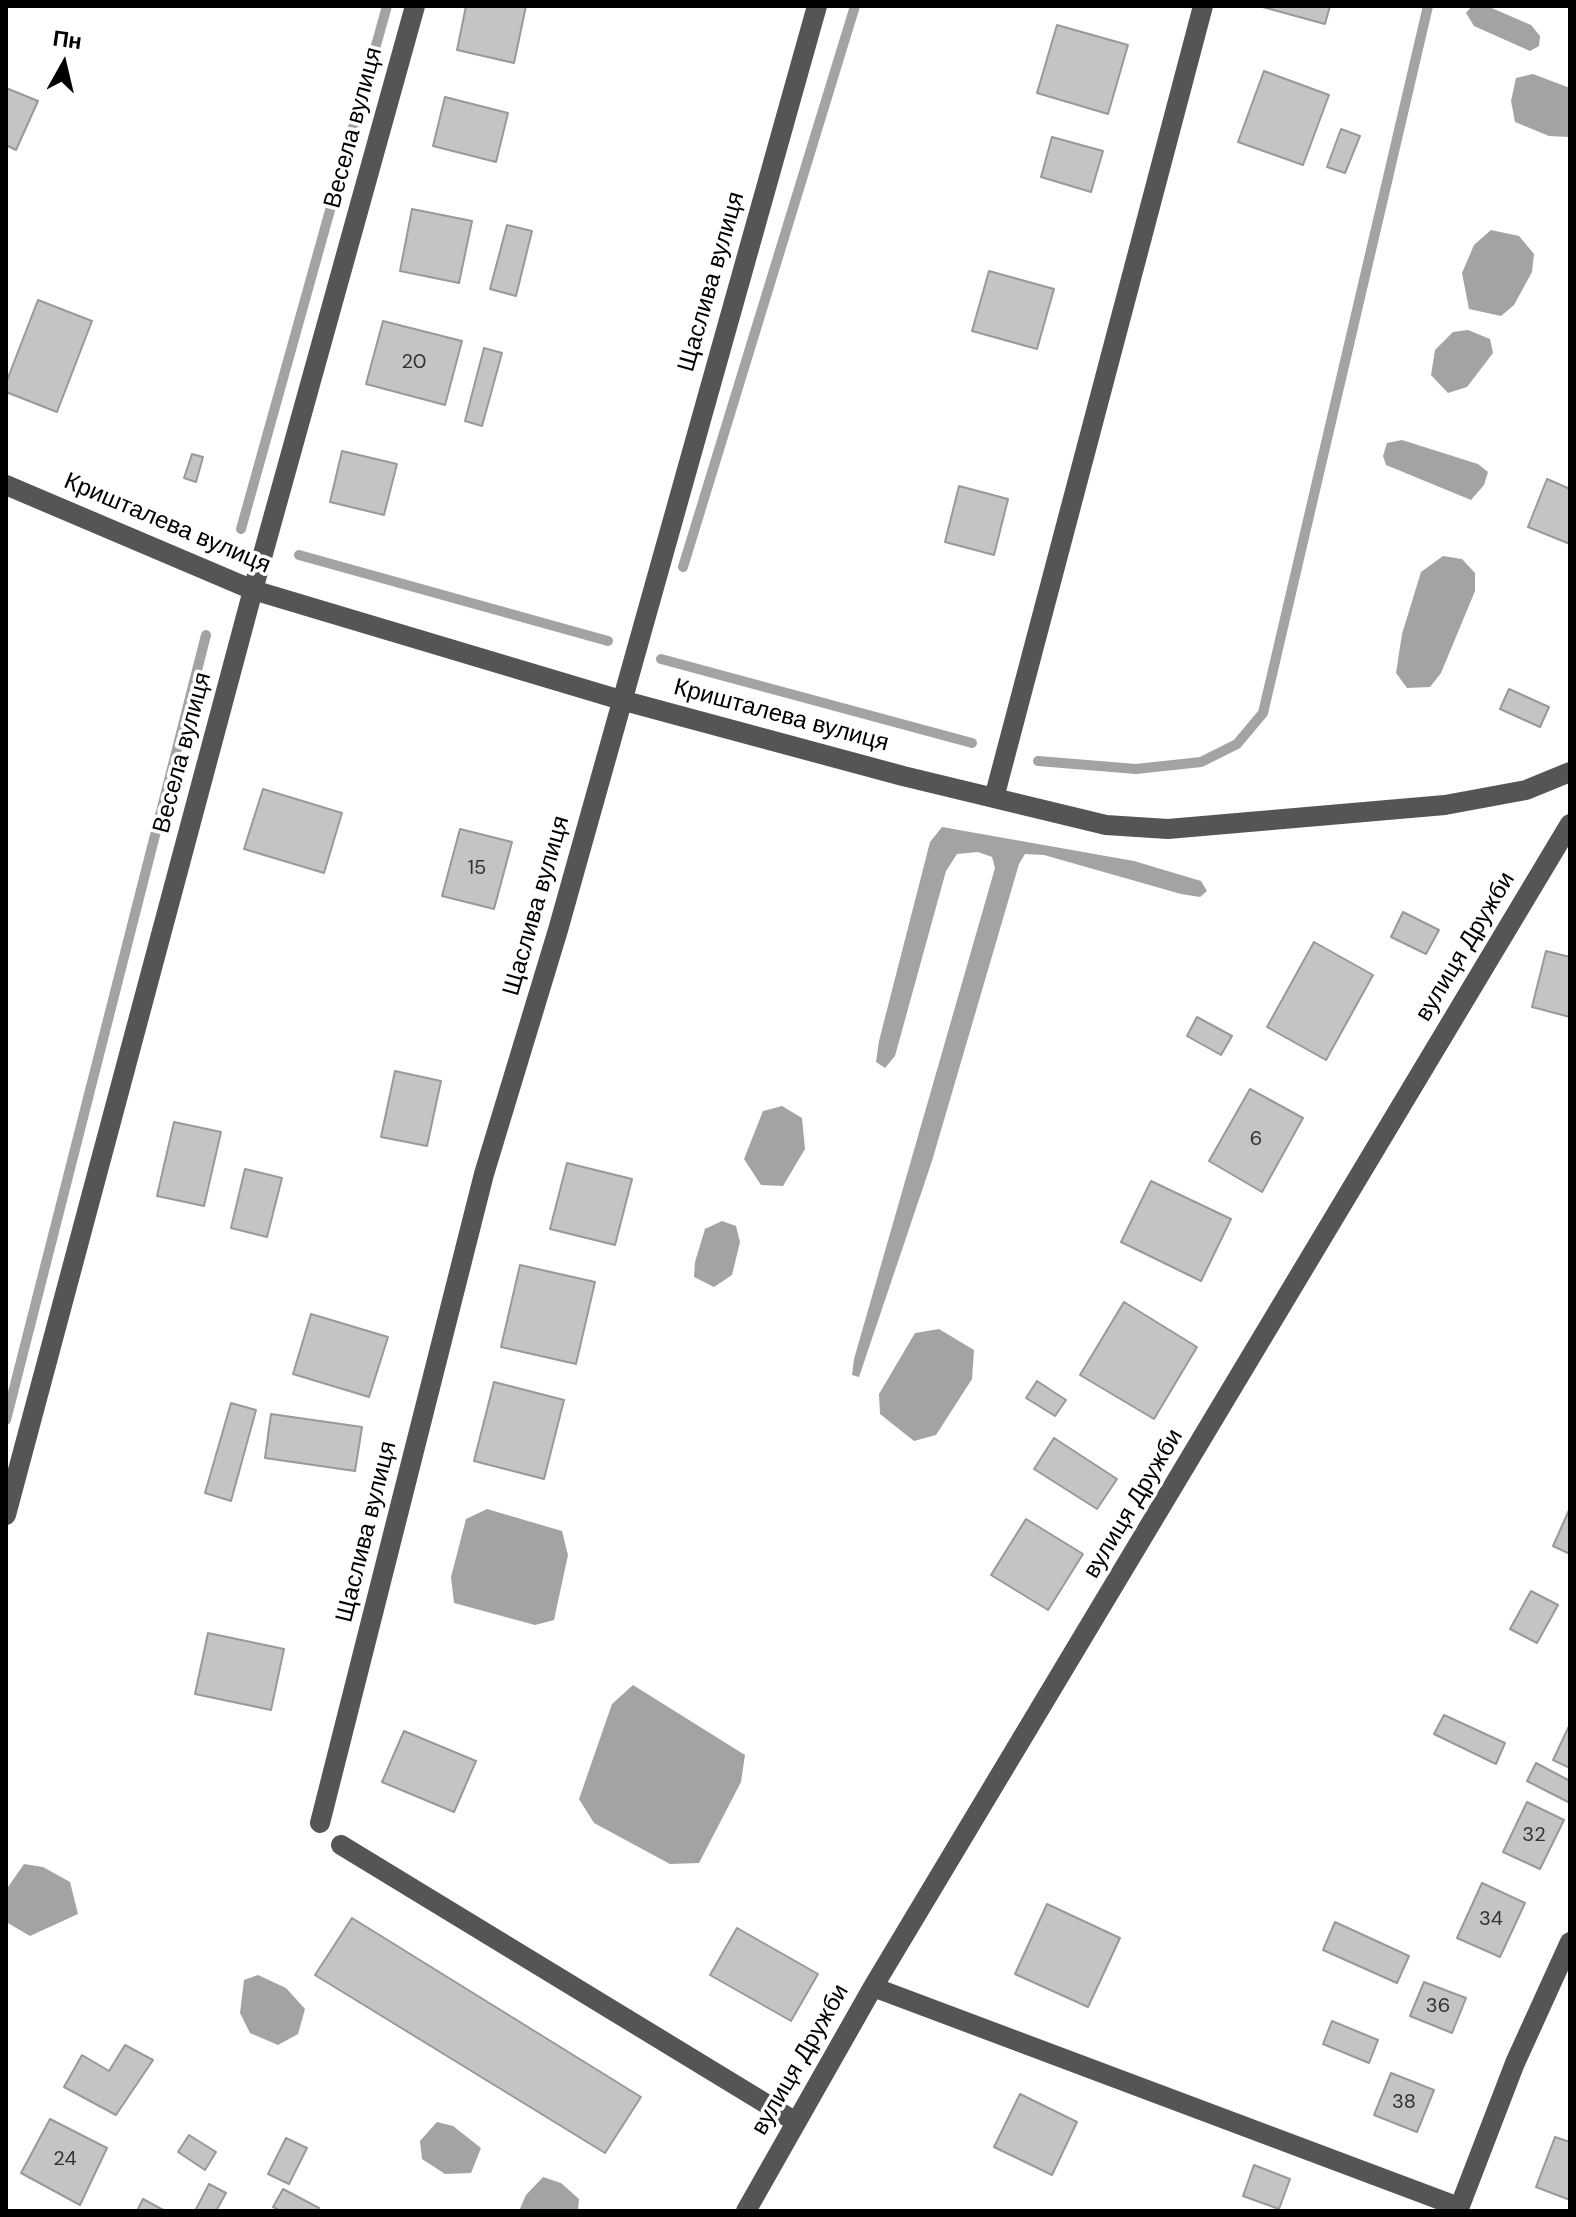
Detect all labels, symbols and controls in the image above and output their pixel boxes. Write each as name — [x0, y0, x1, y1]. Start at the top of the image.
text: Пн — [51, 23, 84, 56]
north arrow — [24, 24, 104, 104]
street label: Весела вулиця — [319, 44, 389, 212]
street label: Щаслива вулиця — [673, 189, 751, 375]
house number: 20 — [402, 351, 426, 375]
street label: Кришталева вулиця — [59, 467, 275, 581]
street label: Весела вулиця — [148, 669, 218, 837]
street label: Кришталева вулиця — [670, 673, 892, 759]
street label: Щаслива вулиця — [498, 813, 576, 999]
house number: 15 — [468, 857, 486, 881]
street label: вулиця Дружби — [1410, 867, 1522, 1027]
house number: 6 — [1250, 1128, 1262, 1152]
street label: вулиця Дружби — [1078, 1424, 1190, 1584]
street label: Щаслива вулиця — [331, 1438, 403, 1626]
house number: 32 — [1522, 1824, 1546, 1848]
house number: 34 — [1479, 1908, 1503, 1932]
street label: вулиця Дружби — [746, 1979, 856, 2141]
house number: 36 — [1426, 1995, 1450, 2019]
house number: 38 — [1392, 2091, 1416, 2115]
house number: 24 — [53, 2148, 77, 2172]

